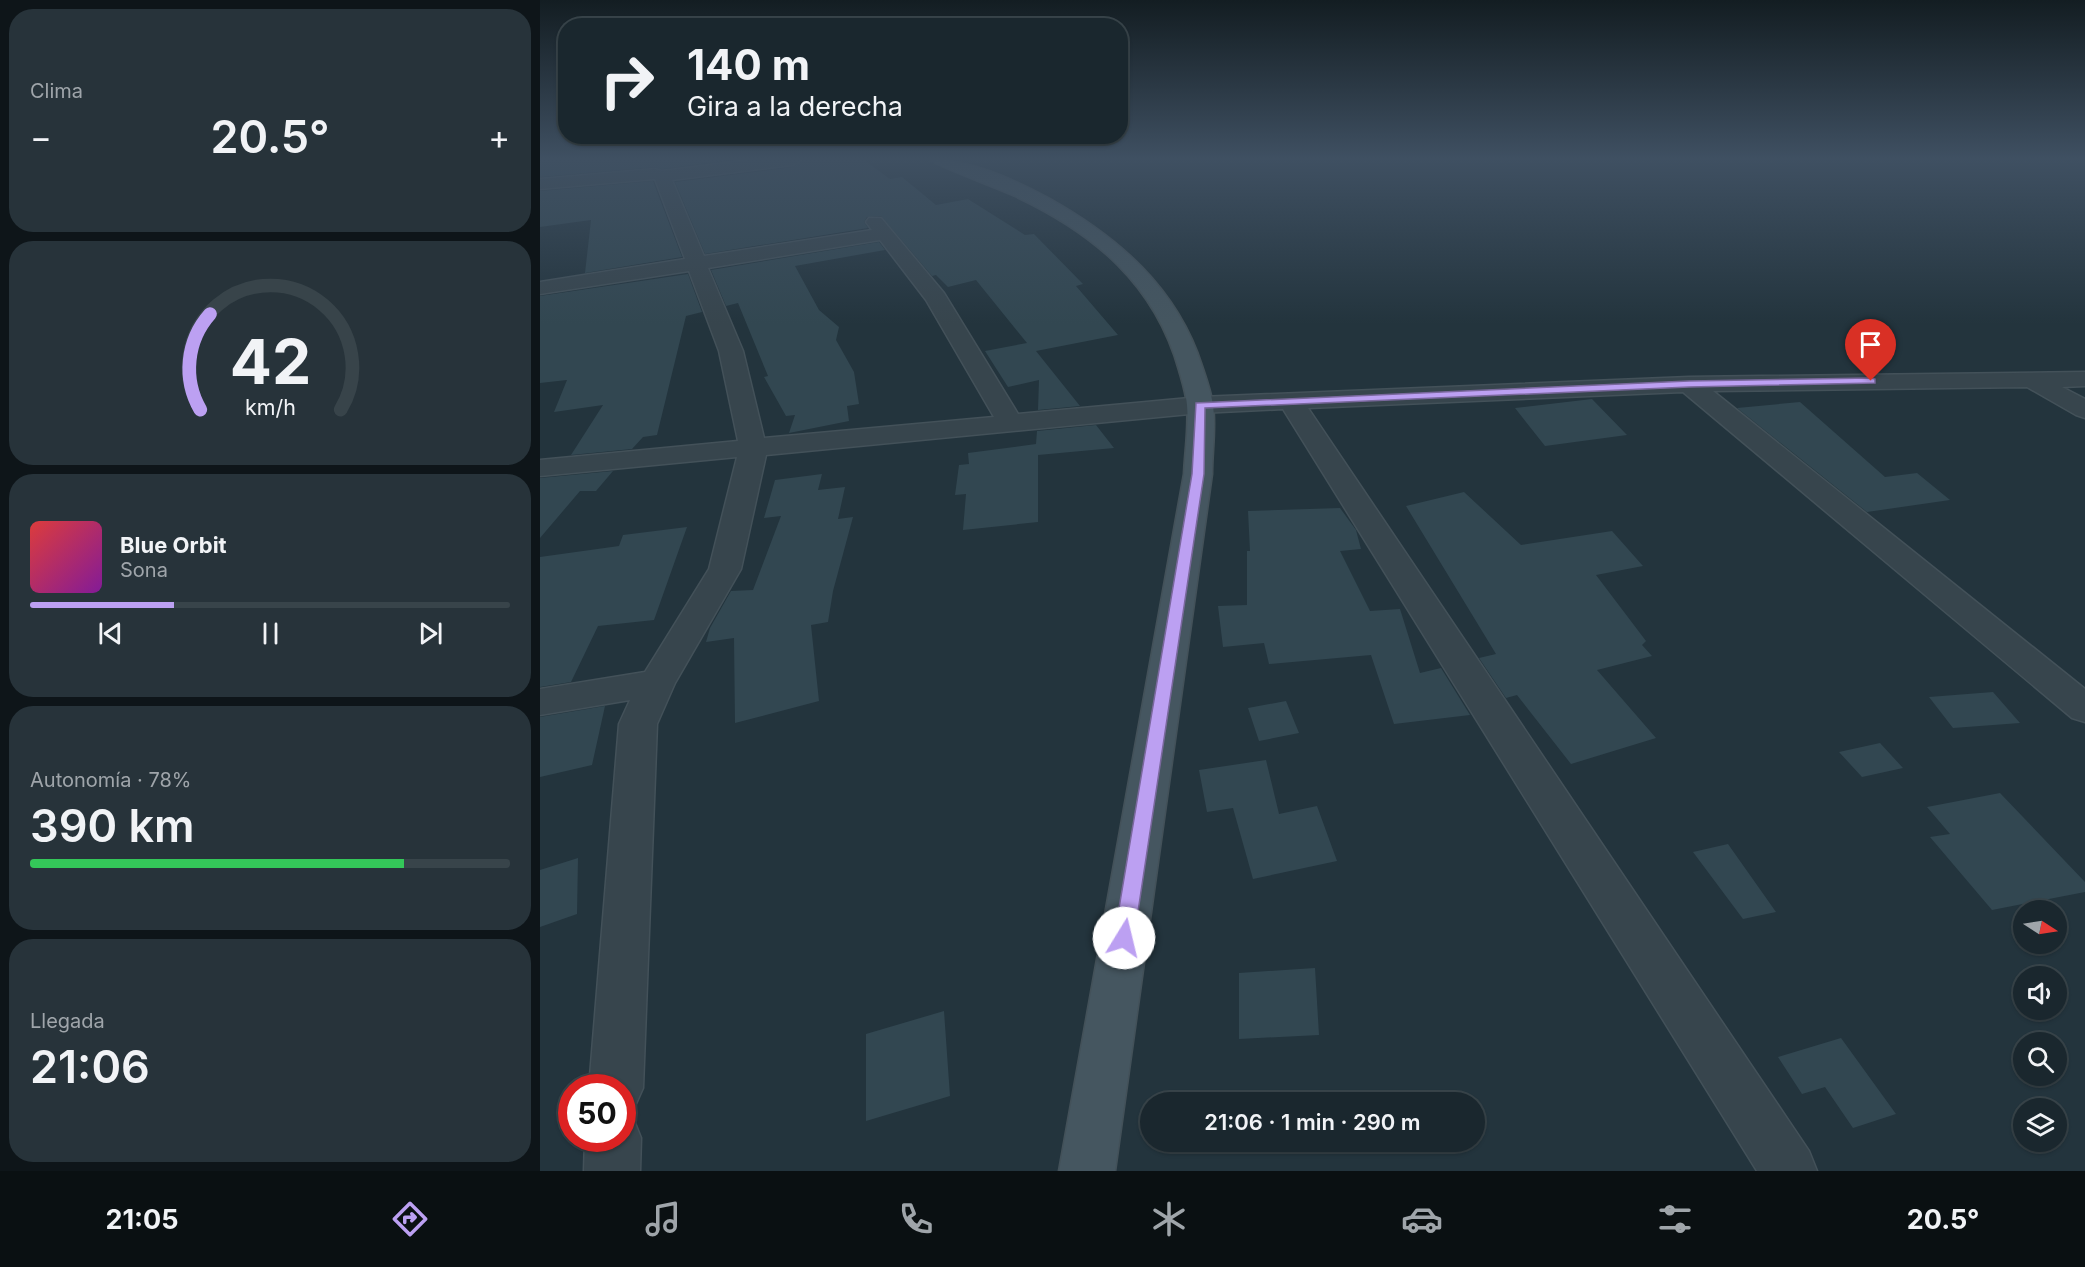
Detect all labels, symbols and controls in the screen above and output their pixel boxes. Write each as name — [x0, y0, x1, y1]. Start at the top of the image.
text: 140 m — [687, 39, 810, 90]
icon: right — [588, 42, 666, 120]
text: Clima — [30, 79, 83, 103]
text: Gira a la derecha — [687, 90, 903, 123]
text: 20.5° — [210, 109, 330, 164]
text: − — [30, 117, 52, 157]
text: + — [488, 117, 510, 157]
pin — [1845, 319, 1896, 381]
text: 42 — [229, 324, 311, 399]
icon: arrive — [1854, 328, 1887, 361]
text: km/h — [245, 395, 295, 421]
text: Blue Orbit — [120, 532, 227, 558]
text: Sona — [120, 558, 168, 582]
icon: previous — [94, 617, 127, 650]
icon: pause — [254, 617, 287, 650]
icon: next — [414, 617, 447, 650]
text: Autonomía · 78% — [30, 768, 191, 792]
text: 390 km — [30, 798, 195, 853]
north arrow — [2013, 900, 2067, 954]
map controls — [2013, 900, 2067, 1152]
position arrow — [1092, 906, 1156, 970]
button: sound — [2013, 966, 2067, 1020]
text: Llegada — [30, 1009, 105, 1033]
button: search — [2013, 1032, 2067, 1086]
text: 21:06 — [30, 1039, 150, 1094]
speed limit sign: 50 — [558, 1074, 636, 1152]
button: layers — [2013, 1098, 2067, 1152]
text: 21:06 · 1 min · 290 m — [1204, 1109, 1421, 1135]
icon: directions — [389, 1198, 431, 1240]
icon: music — [642, 1198, 684, 1240]
icon: phone — [895, 1198, 937, 1240]
icon: climate — [1148, 1198, 1190, 1240]
icon: car — [1401, 1198, 1443, 1240]
icon: filters — [1654, 1198, 1696, 1240]
text: 21:05 — [105, 1203, 179, 1236]
text: 20.5° — [1907, 1203, 1980, 1236]

